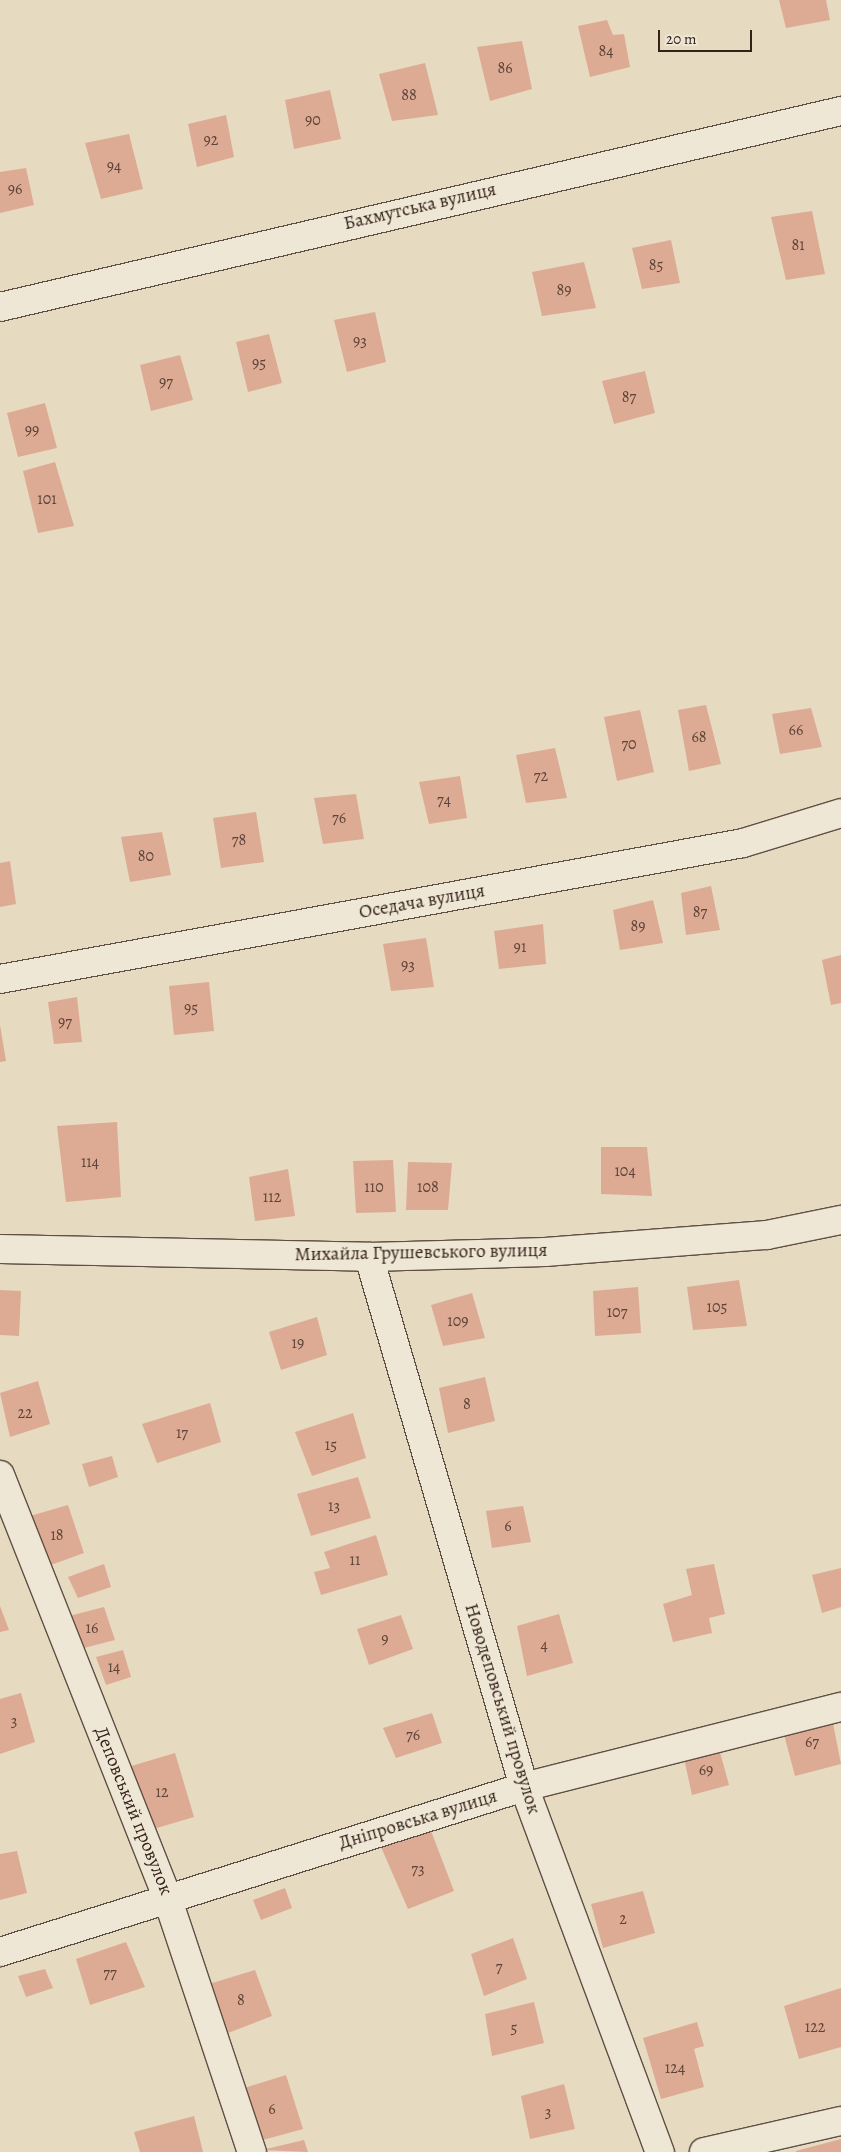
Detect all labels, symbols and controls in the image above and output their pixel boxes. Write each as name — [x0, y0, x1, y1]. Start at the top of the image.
scale bar — [661, 20, 755, 52]
text: 20 m — [666, 29, 697, 49]
house number: 84 — [598, 41, 614, 61]
house number: 86 — [497, 58, 513, 78]
house number: 88 — [401, 85, 417, 105]
house number: 90 — [305, 110, 321, 130]
house number: 92 — [204, 130, 218, 150]
house number: 94 — [107, 156, 121, 176]
street label: Бахмутська вулиця — [342, 178, 498, 236]
house number: 96 — [8, 179, 22, 199]
house number: 81 — [791, 235, 805, 255]
house number: 85 — [649, 255, 663, 275]
house number: 89 — [556, 280, 572, 300]
house number: 93 — [353, 331, 367, 351]
house number: 95 — [252, 353, 266, 373]
house number: 97 — [159, 372, 173, 392]
house number: 87 — [622, 387, 636, 407]
house number: 99 — [25, 420, 39, 440]
house number: 101 — [37, 489, 57, 509]
house number: 66 — [789, 720, 803, 740]
house number: 68 — [691, 727, 707, 747]
house number: 70 — [621, 734, 637, 754]
house number: 72 — [534, 766, 548, 786]
house number: 74 — [437, 790, 451, 810]
house number: 76 — [332, 808, 346, 828]
house number: 78 — [232, 830, 246, 850]
house number: 80 — [138, 846, 154, 866]
street label: Оседача вулиця — [357, 880, 487, 924]
house number: 87 — [693, 902, 707, 922]
house number: 89 — [630, 916, 646, 936]
house number: 91 — [514, 937, 526, 957]
house number: 93 — [401, 955, 415, 975]
house number: 95 — [184, 998, 198, 1018]
house number: 97 — [58, 1012, 72, 1032]
house number: 114 — [81, 1152, 99, 1172]
house number: 104 — [614, 1161, 636, 1181]
house number: 110 — [364, 1177, 384, 1197]
house number: 108 — [417, 1177, 439, 1197]
house number: 112 — [263, 1187, 281, 1207]
street label: Михайла Грушевського вулиця — [294, 1239, 548, 1267]
house number: 105 — [707, 1297, 727, 1317]
house number: 107 — [607, 1302, 627, 1322]
house number: 109 — [447, 1311, 469, 1331]
house number: 19 — [292, 1333, 304, 1353]
house number: 8 — [463, 1394, 471, 1414]
house number: 22 — [17, 1403, 33, 1423]
house number: 17 — [176, 1423, 188, 1443]
house number: 15 — [325, 1435, 337, 1455]
house number: 13 — [328, 1496, 340, 1516]
house number: 6 — [504, 1516, 512, 1536]
house number: 18 — [50, 1525, 64, 1545]
house number: 11 — [350, 1550, 360, 1570]
street label: Новодеповський провулок — [459, 1601, 545, 1817]
house number: 16 — [86, 1618, 98, 1638]
house number: 9 — [381, 1629, 389, 1649]
house number: 4 — [540, 1635, 548, 1655]
house number: 14 — [108, 1657, 120, 1677]
house number: 3 — [11, 1711, 17, 1731]
street label: Деповський провулок — [89, 1723, 177, 1899]
house number: 76 — [406, 1725, 420, 1745]
house number: 67 — [805, 1732, 819, 1752]
house number: 69 — [699, 1760, 713, 1780]
house number: 12 — [155, 1782, 169, 1802]
street label: Дніпровська вулиця — [336, 1785, 500, 1855]
house number: 73 — [411, 1859, 425, 1879]
house number: 2 — [619, 1909, 627, 1929]
house number: 7 — [496, 1957, 502, 1977]
house number: 77 — [103, 1963, 117, 1983]
house number: 8 — [237, 1990, 245, 2010]
house number: 122 — [805, 2017, 825, 2037]
house number: 5 — [511, 2018, 517, 2038]
house number: 124 — [665, 2058, 685, 2078]
house number: 6 — [268, 2099, 276, 2119]
house number: 3 — [545, 2102, 551, 2122]

